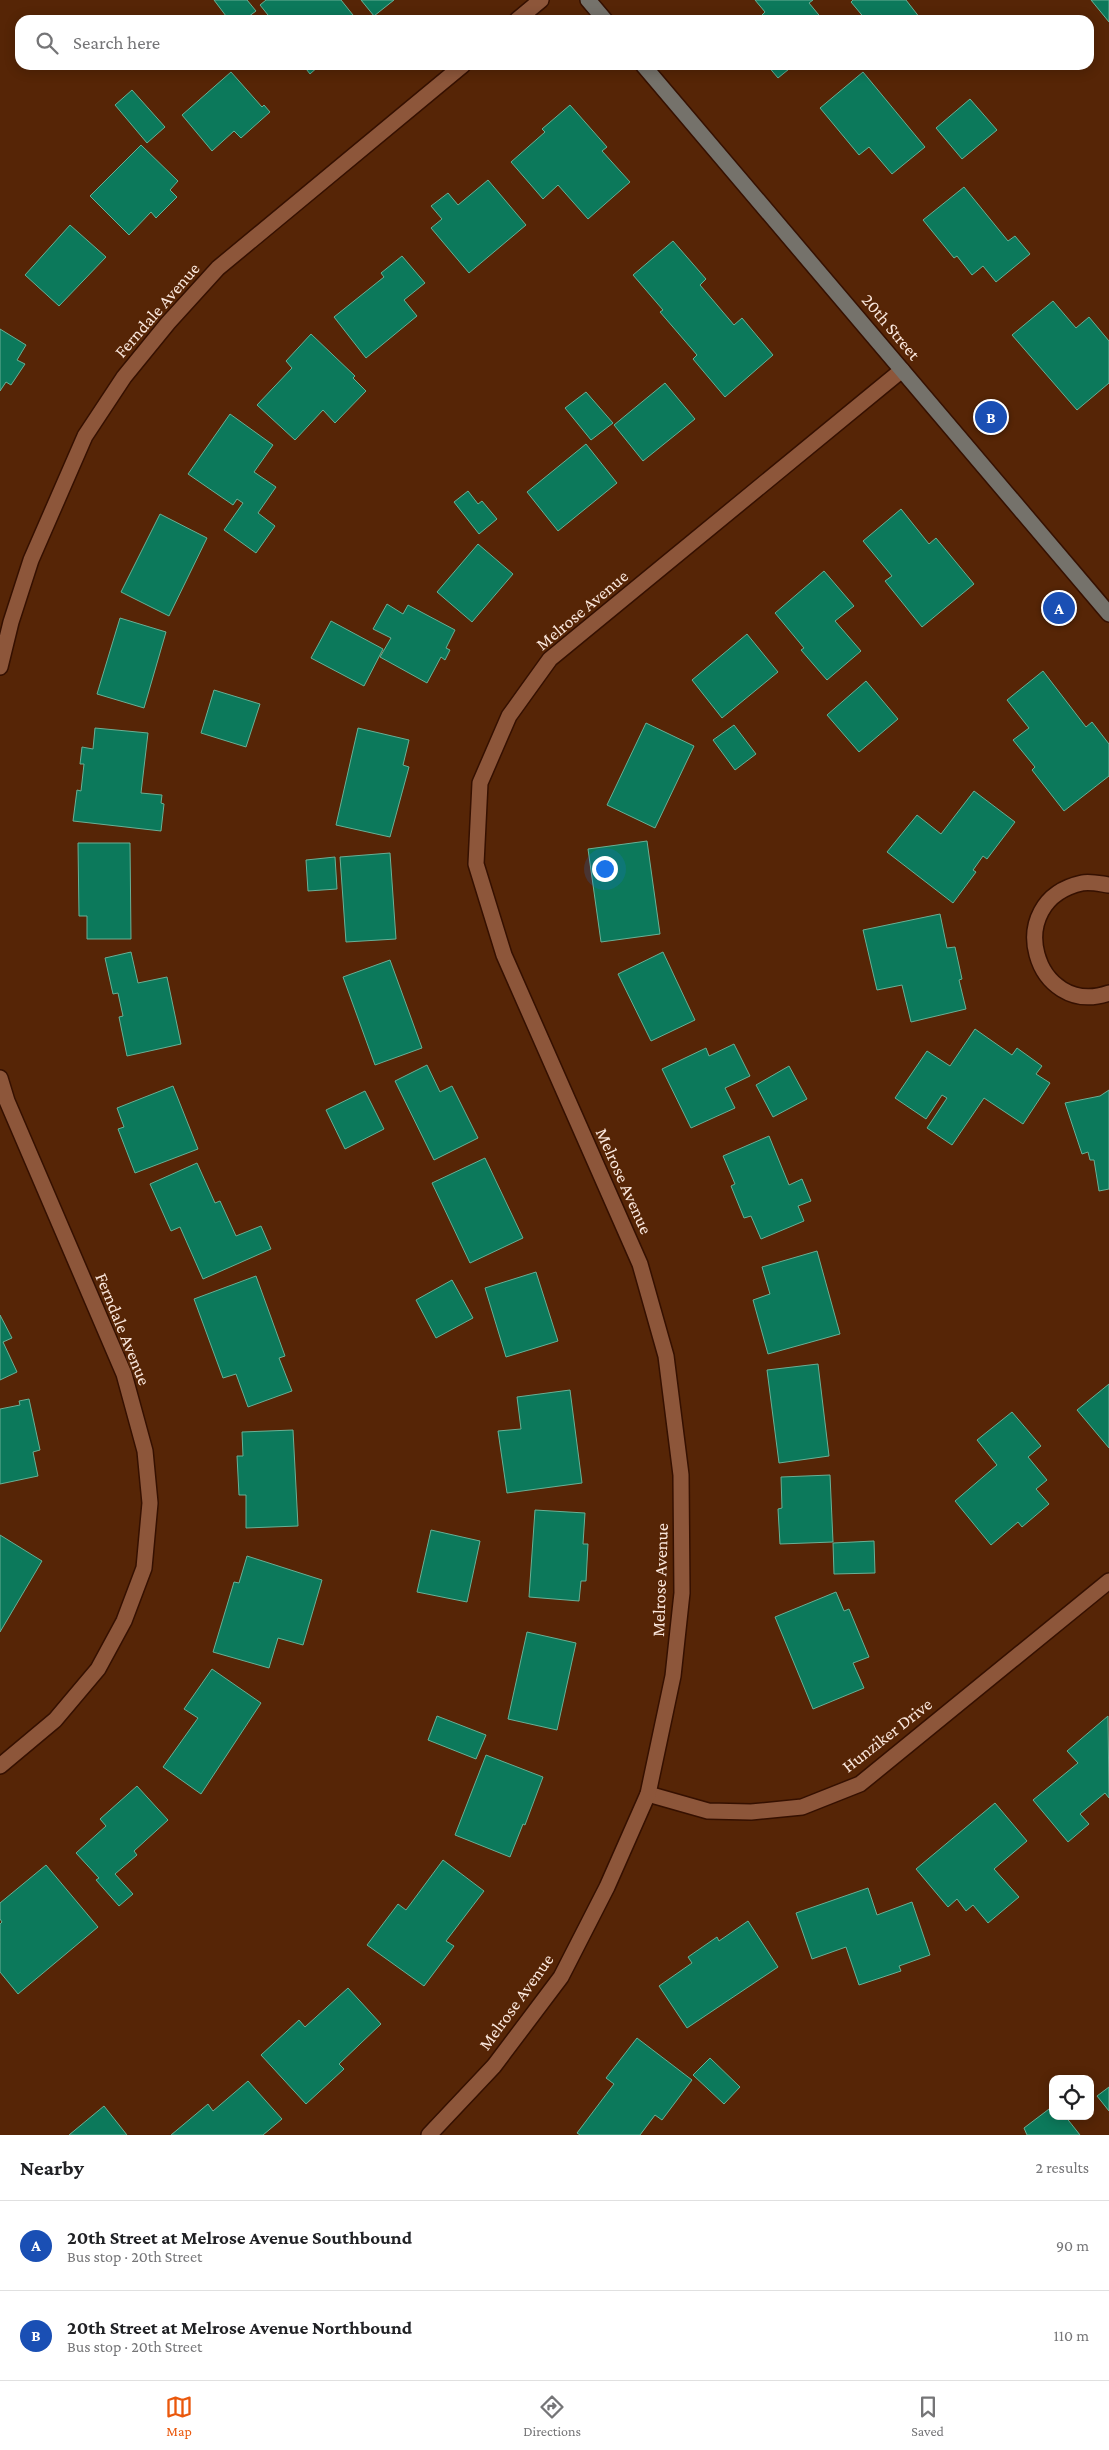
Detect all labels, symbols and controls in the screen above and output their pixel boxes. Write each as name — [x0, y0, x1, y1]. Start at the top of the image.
search box — [15, 15, 1094, 70]
icon: search — [33, 29, 61, 57]
text: Search here — [73, 32, 160, 53]
street label: Ferndale Avenue — [110, 258, 204, 362]
street label: 20th Street — [858, 290, 925, 365]
pin: B — [975, 398, 1007, 436]
street label: Melrose Avenue — [532, 566, 632, 654]
pin: A — [1043, 589, 1075, 627]
your location — [592, 856, 618, 882]
street label: Melrose Avenue — [592, 1125, 656, 1237]
street label: Ferndale Avenue — [91, 1270, 155, 1388]
street label: Melrose Avenue — [648, 1523, 672, 1637]
street label: Hunziker Drive — [838, 1694, 936, 1776]
street label: Melrose Avenue — [474, 1950, 558, 2054]
map controls — [1049, 2075, 1094, 2120]
button: locate — [1049, 2075, 1094, 2120]
text: Nearby — [20, 2156, 84, 2180]
text: 2 results — [1036, 2159, 1089, 2176]
text: 20th Street at Melrose Avenue Southbound — [67, 2227, 412, 2248]
text: A — [31, 2237, 41, 2254]
text: 90 m — [1056, 2237, 1089, 2254]
text: Bus stop · 20th Street — [67, 2248, 202, 2265]
text: 20th Street at Melrose Avenue Northbound — [67, 2317, 412, 2338]
text: B — [31, 2327, 41, 2344]
text: 110 m — [1053, 2327, 1089, 2344]
text: Bus stop · 20th Street — [67, 2338, 202, 2355]
tab: Map — [165, 2393, 193, 2439]
tab: Directions — [523, 2393, 581, 2439]
tab: Saved — [911, 2393, 944, 2439]

